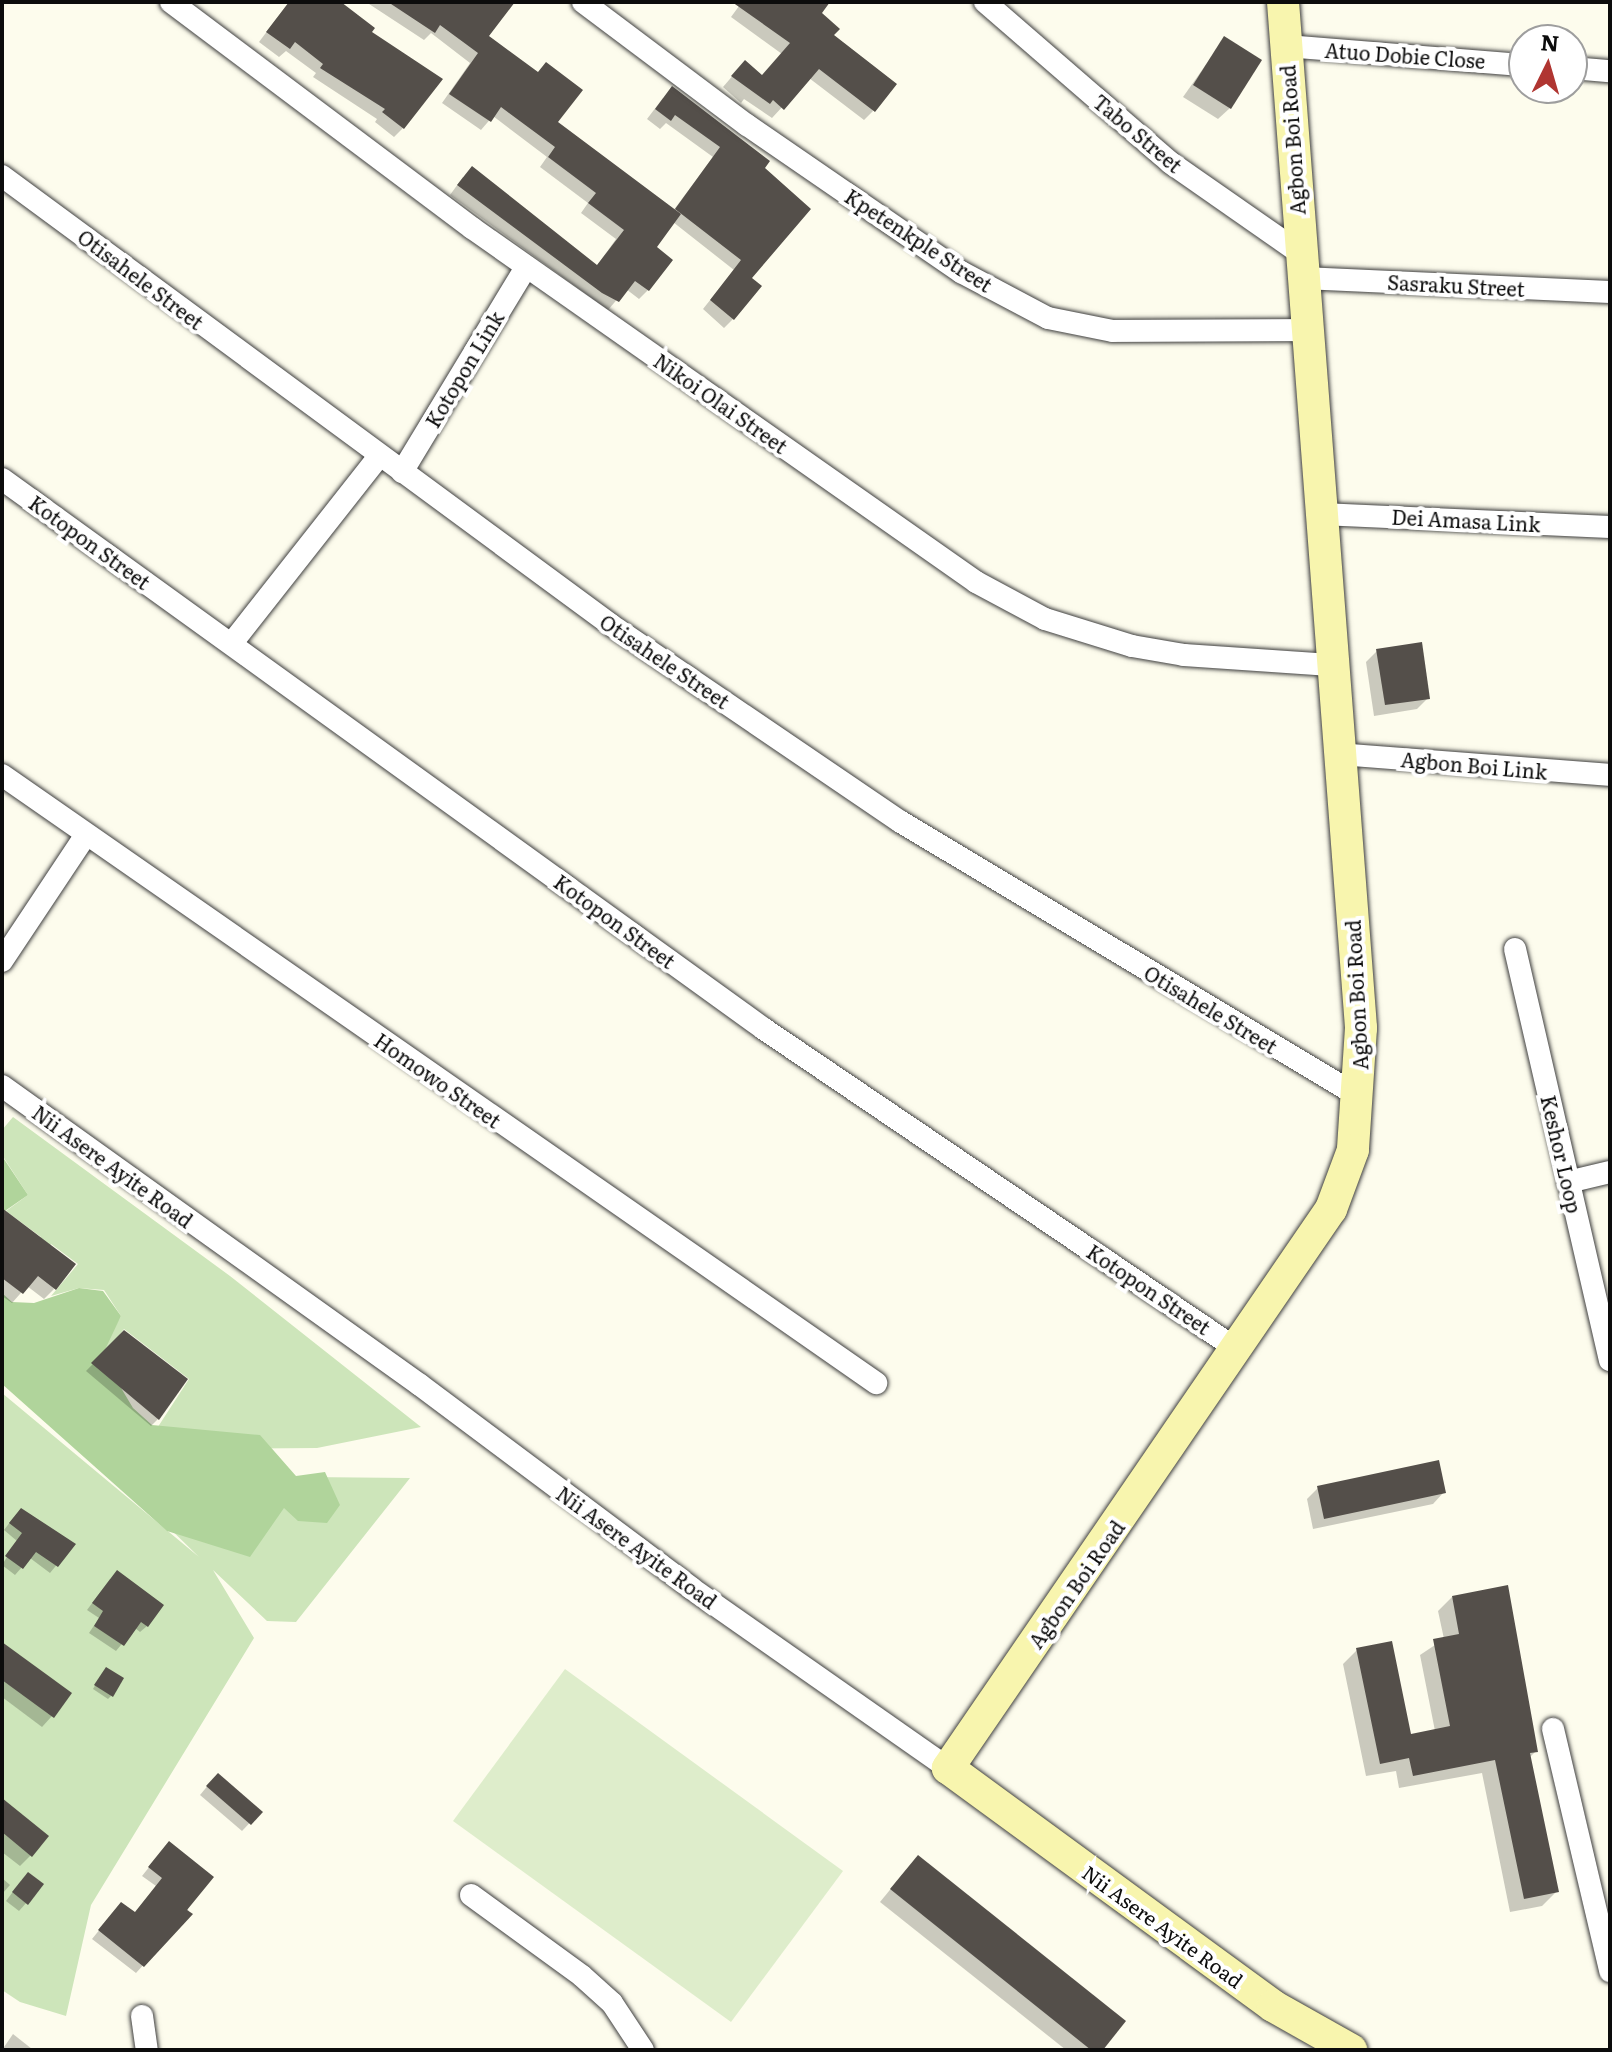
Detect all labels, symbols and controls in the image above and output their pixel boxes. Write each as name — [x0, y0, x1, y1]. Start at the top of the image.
north arrow — [1508, 24, 1588, 104]
text: N — [1539, 24, 1561, 59]
street label: Atuo Dobie Close — [1324, 37, 1486, 73]
street label: Agbon Boi Road — [1275, 64, 1309, 216]
street label: Tabo Street — [1089, 89, 1187, 177]
street label: Kpetenkple Street — [841, 183, 997, 297]
street label: Otisahele Street — [73, 224, 209, 334]
street label: Sasraku Street — [1387, 269, 1525, 301]
street label: Kotopon Link — [420, 306, 508, 432]
street label: Nikoi Olai Street — [650, 348, 792, 458]
street label: Kotopon Street — [25, 490, 155, 594]
street label: Dei Amasa Link — [1391, 504, 1541, 536]
street label: Otisahele Street — [596, 609, 734, 713]
street label: Agbon Boi Link — [1400, 747, 1548, 783]
street label: Kotopon Street — [550, 869, 680, 973]
street label: Agbon Boi Road — [1340, 919, 1372, 1071]
street label: Otisahele Street — [1140, 960, 1282, 1058]
street label: Homowo Street — [370, 1028, 506, 1132]
street label: Keshor Loop — [1537, 1093, 1587, 1215]
street label: Nii Asere Ayite Road — [28, 1100, 198, 1232]
street label: Kotopon Street — [1083, 1239, 1215, 1339]
street label: Nii Asere Ayite Road — [552, 1481, 722, 1613]
street label: Agbon Boi Road — [1023, 1515, 1129, 1653]
street label: Nii Asere Ayite Road — [1078, 1860, 1248, 1992]

